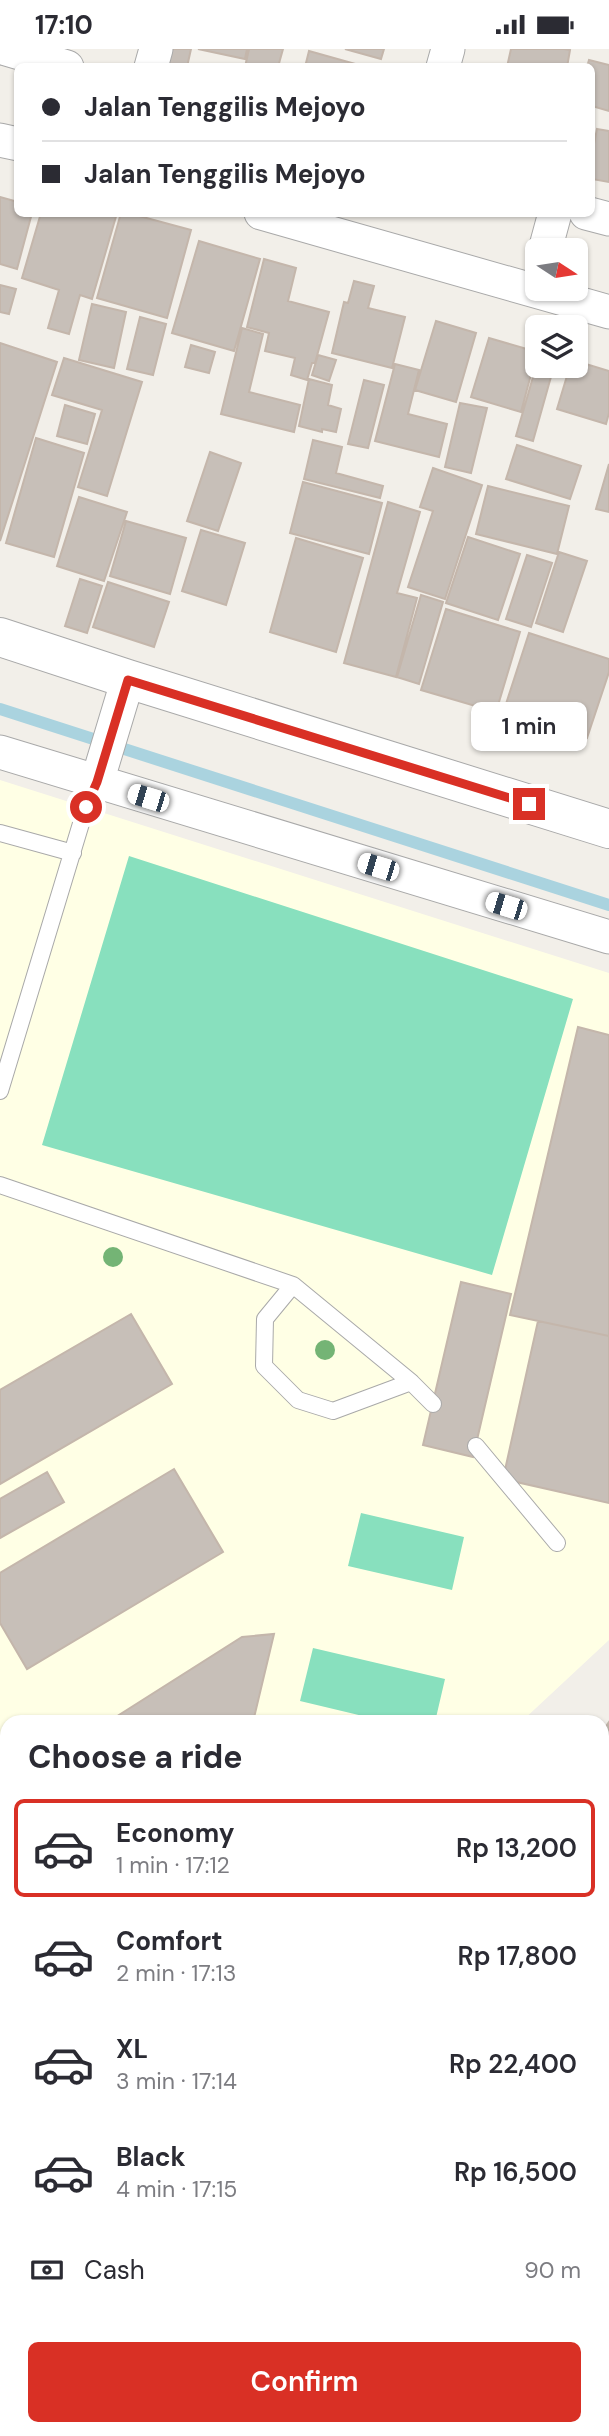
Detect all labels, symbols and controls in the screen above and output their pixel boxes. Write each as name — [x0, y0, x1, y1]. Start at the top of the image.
text: 17:10 — [35, 8, 93, 42]
text: Jalan Tenggilis Mejoyo — [84, 90, 366, 124]
text: Jalan Tenggilis Mejoyo — [84, 157, 366, 191]
north arrow — [525, 238, 588, 301]
map controls — [525, 238, 588, 378]
button: layers — [525, 315, 588, 378]
callout: 1 min — [471, 703, 587, 751]
text: 1 min — [502, 711, 556, 741]
car — [125, 782, 172, 814]
route end — [513, 788, 545, 820]
route start — [70, 791, 102, 823]
car — [355, 851, 402, 883]
car — [483, 890, 530, 922]
text: Choose a ride — [28, 1736, 243, 1778]
text: Economy — [116, 1816, 234, 1850]
icon: car — [32, 1817, 95, 1880]
text: Rp 13,200 — [456, 1831, 577, 1865]
text: 1 min · 17:12 — [116, 1850, 230, 1880]
text: Comfort — [116, 1924, 222, 1958]
icon: car — [32, 1925, 95, 1988]
text: Rp 17,800 — [458, 1939, 577, 1973]
text: 2 min · 17:13 — [116, 1958, 236, 1988]
text: XL — [116, 2032, 148, 2066]
icon: car — [32, 2033, 95, 2096]
text: Rp 22,400 — [449, 2047, 577, 2081]
text: 3 min · 17:14 — [116, 2066, 237, 2096]
text: Black — [116, 2140, 186, 2174]
icon: car — [32, 2141, 95, 2204]
text: Rp 16,500 — [454, 2155, 577, 2189]
text: 4 min · 17:15 — [116, 2174, 237, 2204]
icon: cash — [28, 2251, 66, 2289]
text: Cash — [84, 2253, 145, 2287]
text: 90 m — [524, 2255, 581, 2285]
button: Confirm — [28, 2342, 581, 2422]

